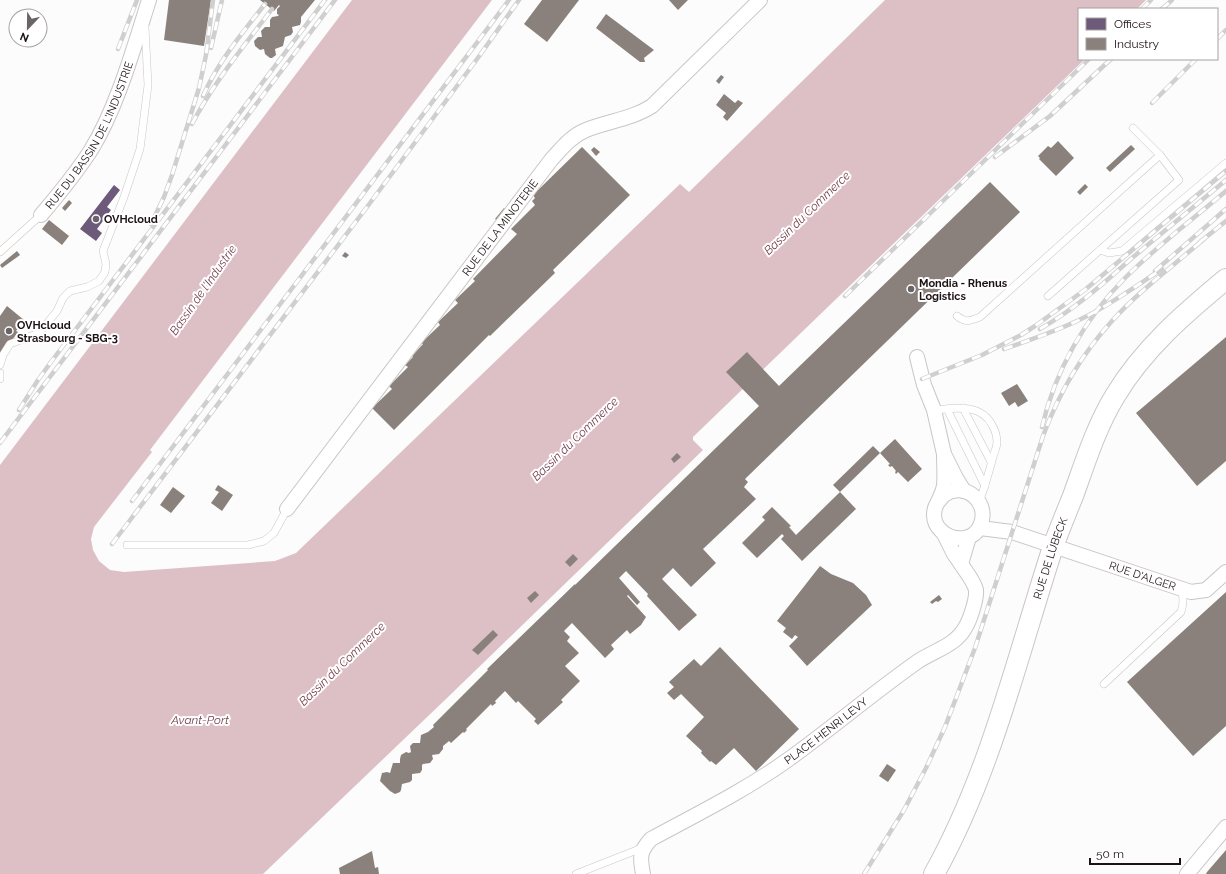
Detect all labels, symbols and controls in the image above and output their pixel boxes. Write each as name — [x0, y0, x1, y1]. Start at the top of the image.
north arrow — [8, 8, 48, 48]
legend — [1078, 8, 1218, 60]
text: Offices — [1114, 17, 1151, 31]
text: N — [18, 29, 31, 44]
text: Industry — [1114, 37, 1160, 51]
street label: RUE DU BASSIN DE L'INDUSTRIE — [42, 60, 136, 212]
water label: Bassin du Commerce — [761, 168, 853, 258]
street label: RUE DE LA MINOTERIE — [459, 176, 541, 278]
place label: OVHcloud — [104, 213, 158, 226]
marker: OVHcloud — [91, 214, 101, 224]
water label: Bassin de l'Industrie — [167, 242, 240, 338]
place label: Mondia - Rhenus Logistics — [919, 277, 1008, 303]
marker: Mondia - Rhenus Logistics — [906, 284, 916, 294]
place label: OVHcloud Strasbourg - SBG-3 — [17, 319, 118, 345]
marker: OVHcloud Strasbourg - SBG-3 — [4, 326, 14, 336]
water label: Bassin du Commerce — [529, 394, 621, 484]
street label: RUE DE LÜBECK — [1031, 515, 1070, 601]
street label: RUE D'ALGER — [1108, 559, 1178, 593]
water label: Bassin du Commerce — [296, 619, 388, 709]
street label: PLACE HENRI LEVY — [782, 695, 870, 767]
water label: Avant-Port — [170, 713, 229, 727]
scale bar — [1090, 840, 1180, 866]
text: 50 m — [1096, 847, 1124, 861]

